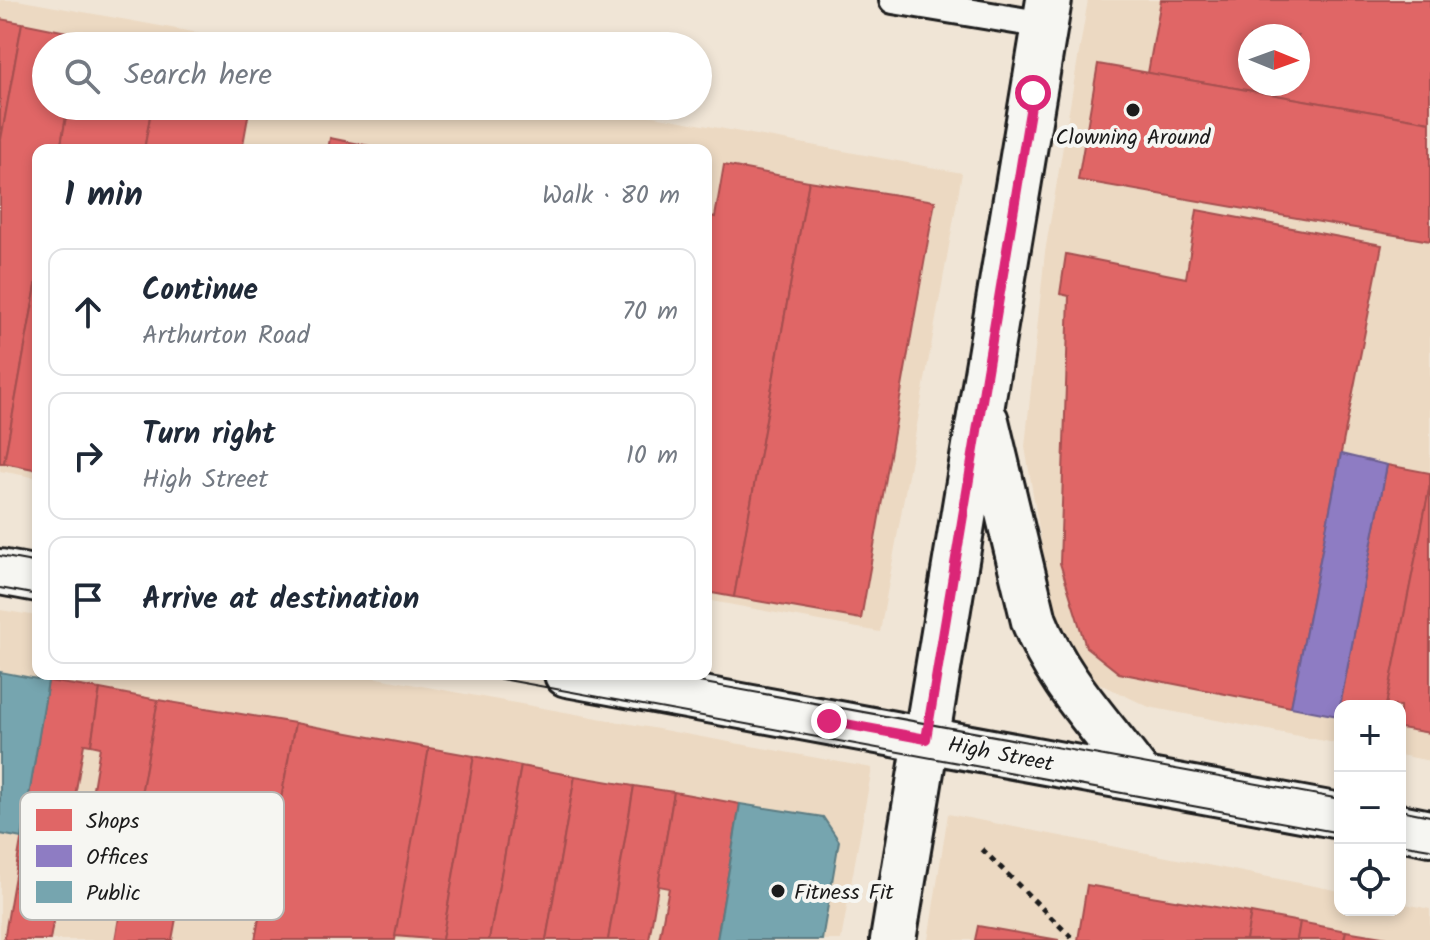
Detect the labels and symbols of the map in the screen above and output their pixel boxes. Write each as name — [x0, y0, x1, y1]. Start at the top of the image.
north arrow — [1238, 24, 1310, 96]
route start — [1015, 75, 1051, 111]
marker: Clowning Around — [1124, 101, 1142, 119]
place label: Clowning Around — [1055, 121, 1212, 156]
route end — [811, 703, 847, 739]
street label: High Street — [945, 728, 1057, 783]
legend — [20, 792, 284, 920]
text: Shops — [86, 805, 140, 840]
text: Offices — [86, 841, 149, 876]
place label: Fitness Fit — [794, 876, 894, 911]
text: Public — [86, 877, 141, 912]
marker: Fitness Fit — [769, 882, 787, 900]

